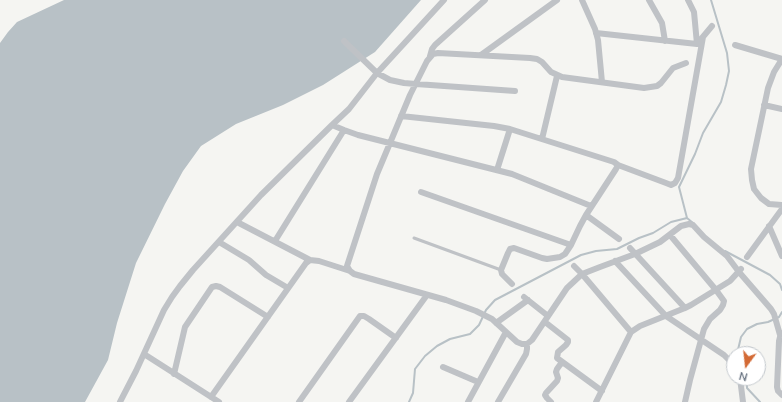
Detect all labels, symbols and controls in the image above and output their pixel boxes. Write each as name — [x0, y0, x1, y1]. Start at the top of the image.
north arrow — [726, 346, 766, 386]
text: N — [737, 369, 749, 384]

